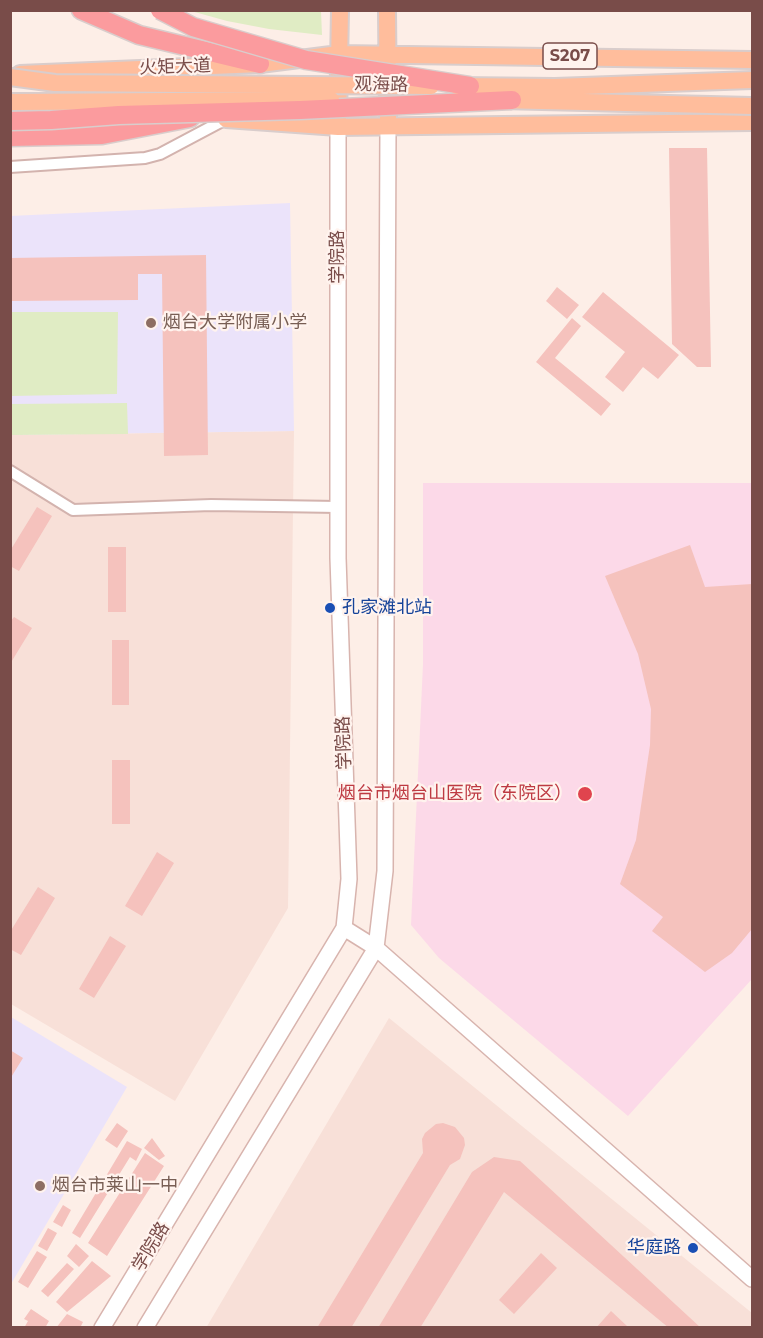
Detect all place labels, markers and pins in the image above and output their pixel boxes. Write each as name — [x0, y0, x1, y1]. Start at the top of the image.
place label: 烟台大学附属小学 — [163, 312, 307, 334]
marker: 烟台大学附属小学 — [144, 316, 158, 330]
place label: 孔家滩北站 — [342, 597, 432, 619]
marker: 孔家滩北站 — [323, 601, 337, 615]
place label: 烟台市烟台山医院（东院区） — [338, 783, 572, 805]
marker: 烟台市烟台山医院（东院区） — [576, 785, 594, 803]
place label: 烟台市莱山一中 — [52, 1175, 178, 1197]
marker: 烟台市莱山一中 — [33, 1179, 47, 1193]
place label: 华庭路 — [627, 1237, 681, 1259]
marker: 华庭路 — [686, 1241, 700, 1255]

